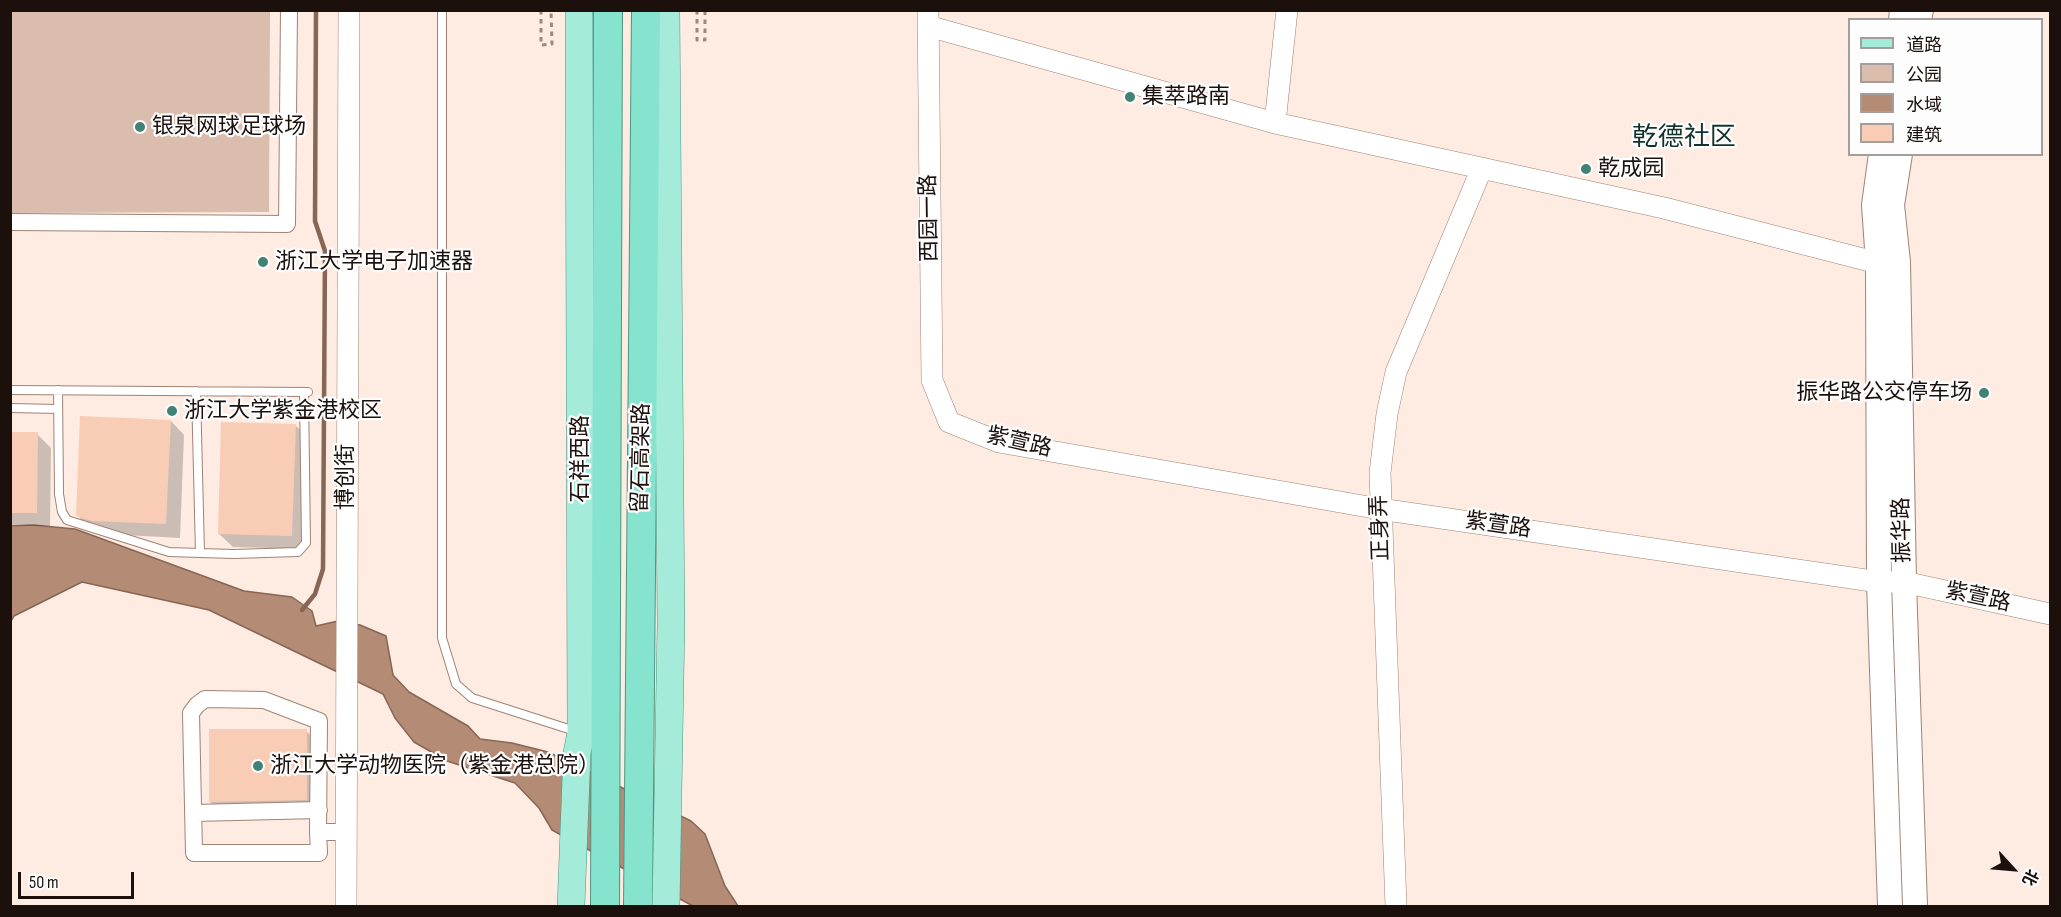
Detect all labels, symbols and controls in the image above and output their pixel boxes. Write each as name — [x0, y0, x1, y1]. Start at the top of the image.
legend — [1848, 18, 2043, 156]
text: 道路 — [1906, 35, 1942, 56]
text: 公园 — [1906, 65, 1942, 86]
place label: 集萃路南 — [1142, 84, 1230, 110]
marker: 集萃路南 — [1123, 90, 1137, 104]
text: 水域 — [1906, 95, 1942, 116]
place label: 银泉网球足球场 — [152, 114, 306, 140]
marker: 银泉网球足球场 — [133, 120, 147, 134]
district label: 乾德社区 — [1632, 122, 1736, 154]
text: 建筑 — [1906, 125, 1942, 146]
place label: 乾成园 — [1598, 156, 1664, 182]
marker: 乾成园 — [1579, 162, 1593, 176]
street label: 西园一路 — [916, 174, 944, 262]
place label: 浙江大学电子加速器 — [275, 249, 473, 275]
marker: 浙江大学电子加速器 — [256, 255, 270, 269]
place label: 振华路公交停车场 — [1796, 380, 1972, 406]
marker: 振华路公交停车场 — [1977, 386, 1991, 400]
place label: 浙江大学紫金港校区 — [184, 398, 382, 424]
street label: 留石高架路 — [628, 403, 656, 513]
marker: 浙江大学紫金港校区 — [165, 404, 179, 418]
street label: 石祥西路 — [568, 415, 594, 503]
street label: 紫萱路 — [984, 423, 1054, 463]
street label: 博创街 — [333, 444, 359, 510]
street label: 正身弄 — [1367, 495, 1395, 561]
street label: 振华路 — [1889, 497, 1917, 563]
street label: 紫萱路 — [1463, 508, 1533, 544]
street label: 紫萱路 — [1943, 578, 2013, 618]
place label: 浙江大学动物医院（紫金港总院） — [270, 753, 600, 779]
marker: 浙江大学动物医院（紫金港总院） — [251, 759, 265, 773]
north arrow — [1983, 839, 2043, 899]
scale bar — [21, 860, 136, 898]
text: 北 — [2018, 866, 2042, 888]
text: 50 m — [29, 872, 59, 893]

